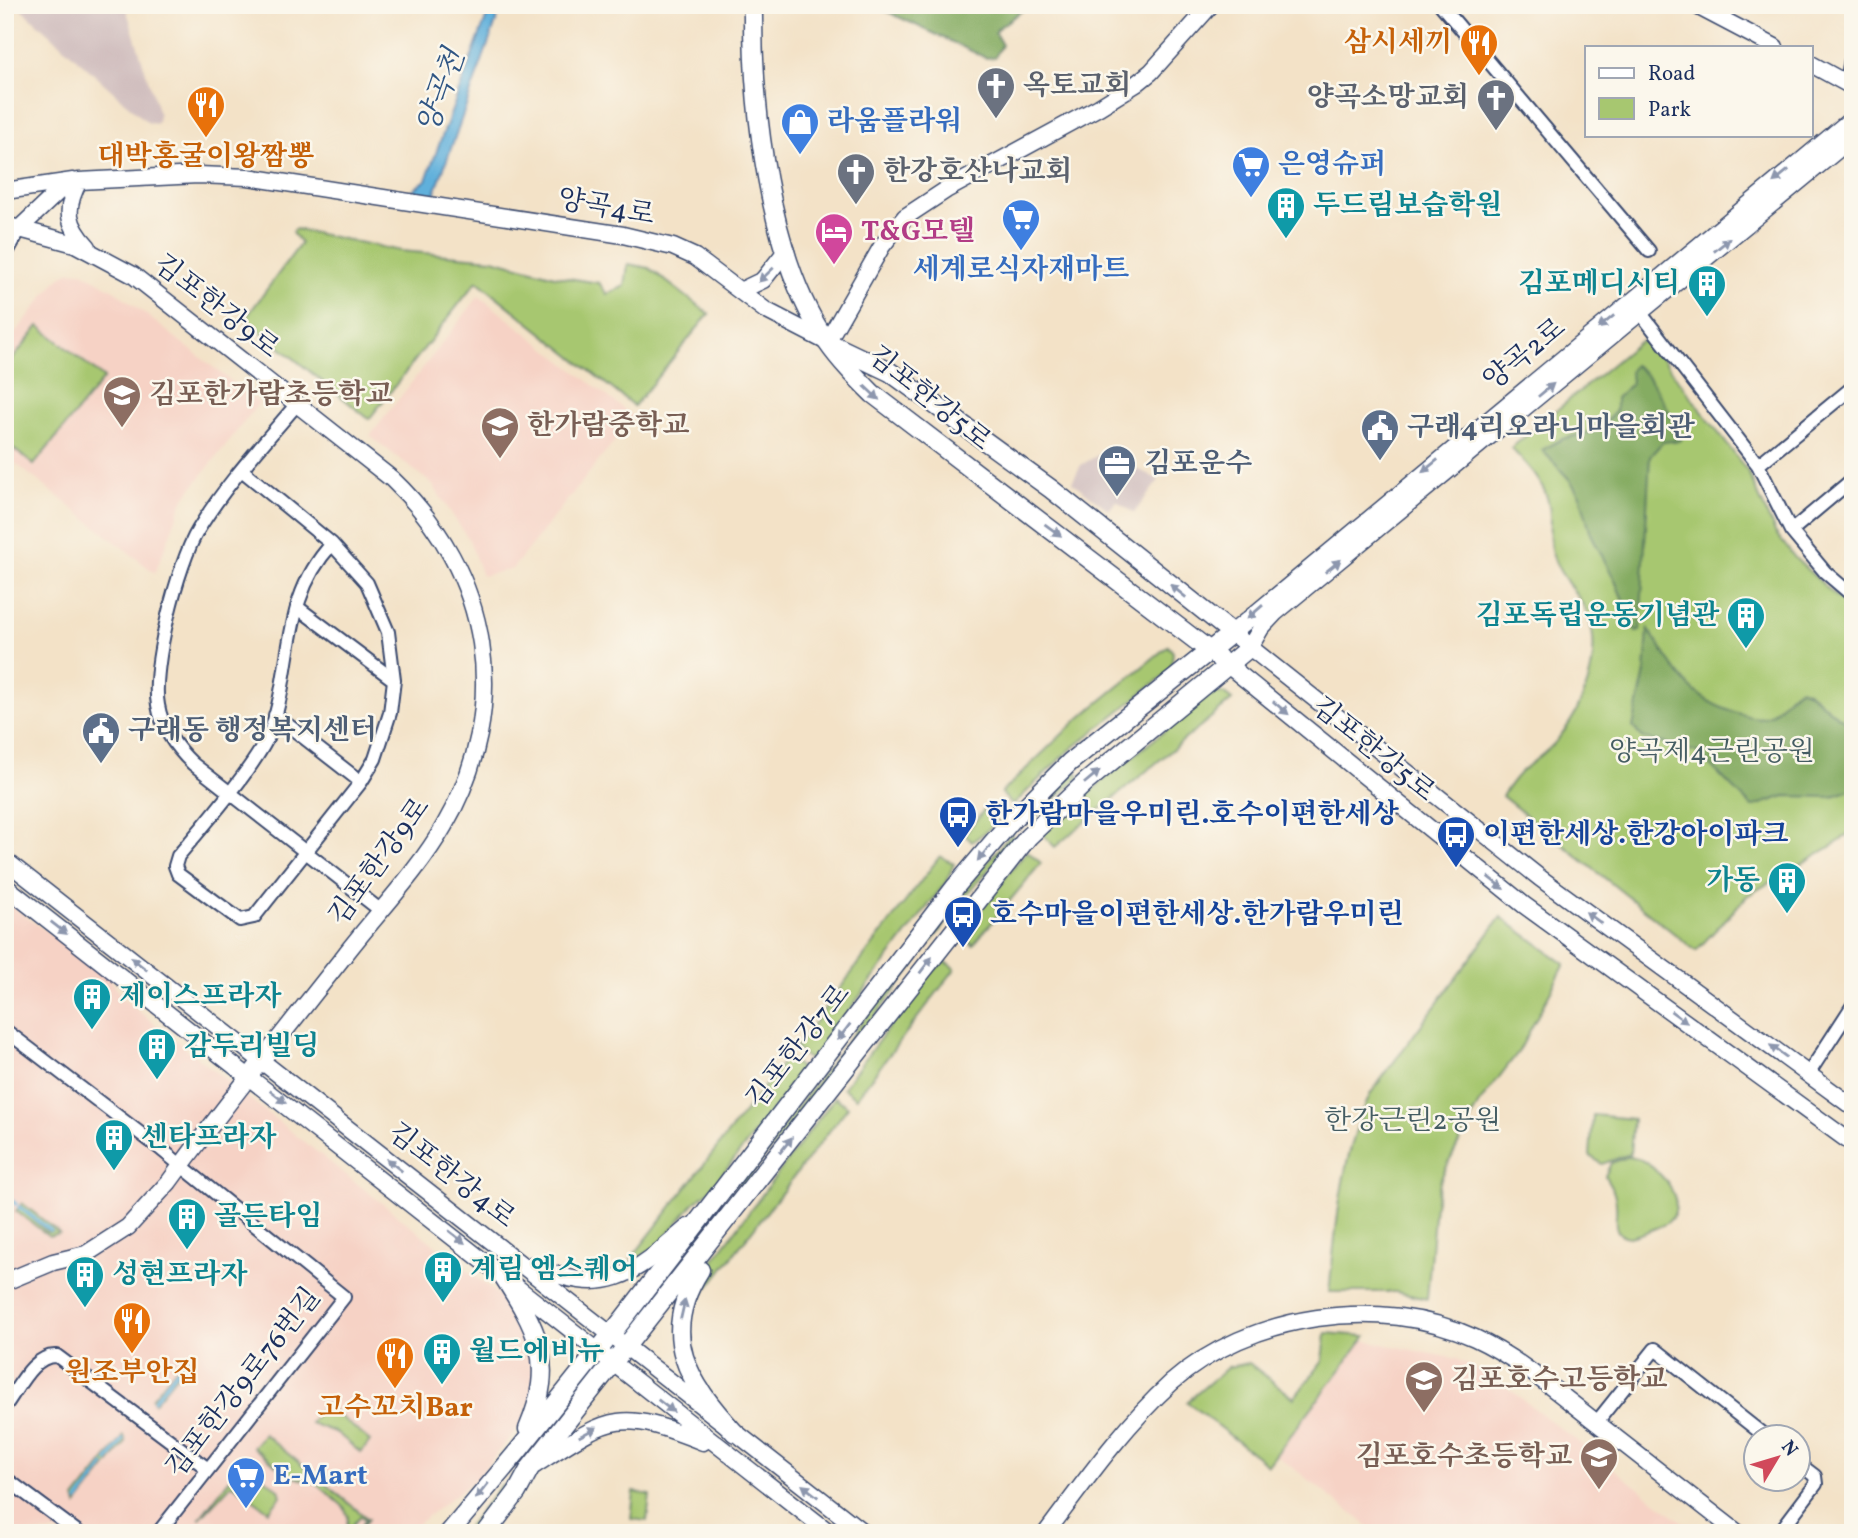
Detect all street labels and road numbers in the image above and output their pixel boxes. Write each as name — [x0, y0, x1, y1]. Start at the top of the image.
street label: 양곡4로 — [554, 180, 658, 236]
street label: 김포한강9로 — [145, 246, 287, 368]
street label: 양곡2로 — [1475, 310, 1575, 400]
street label: 김포한강5로 — [859, 337, 999, 461]
street label: 김포한강5로 — [1303, 688, 1443, 812]
street label: 김포한강9로 — [320, 790, 440, 934]
street label: 김포한강7로 — [738, 976, 860, 1118]
street label: 김포한강4로 — [379, 1114, 523, 1238]
street label: 김포한강9로76번길 — [157, 1280, 331, 1486]

